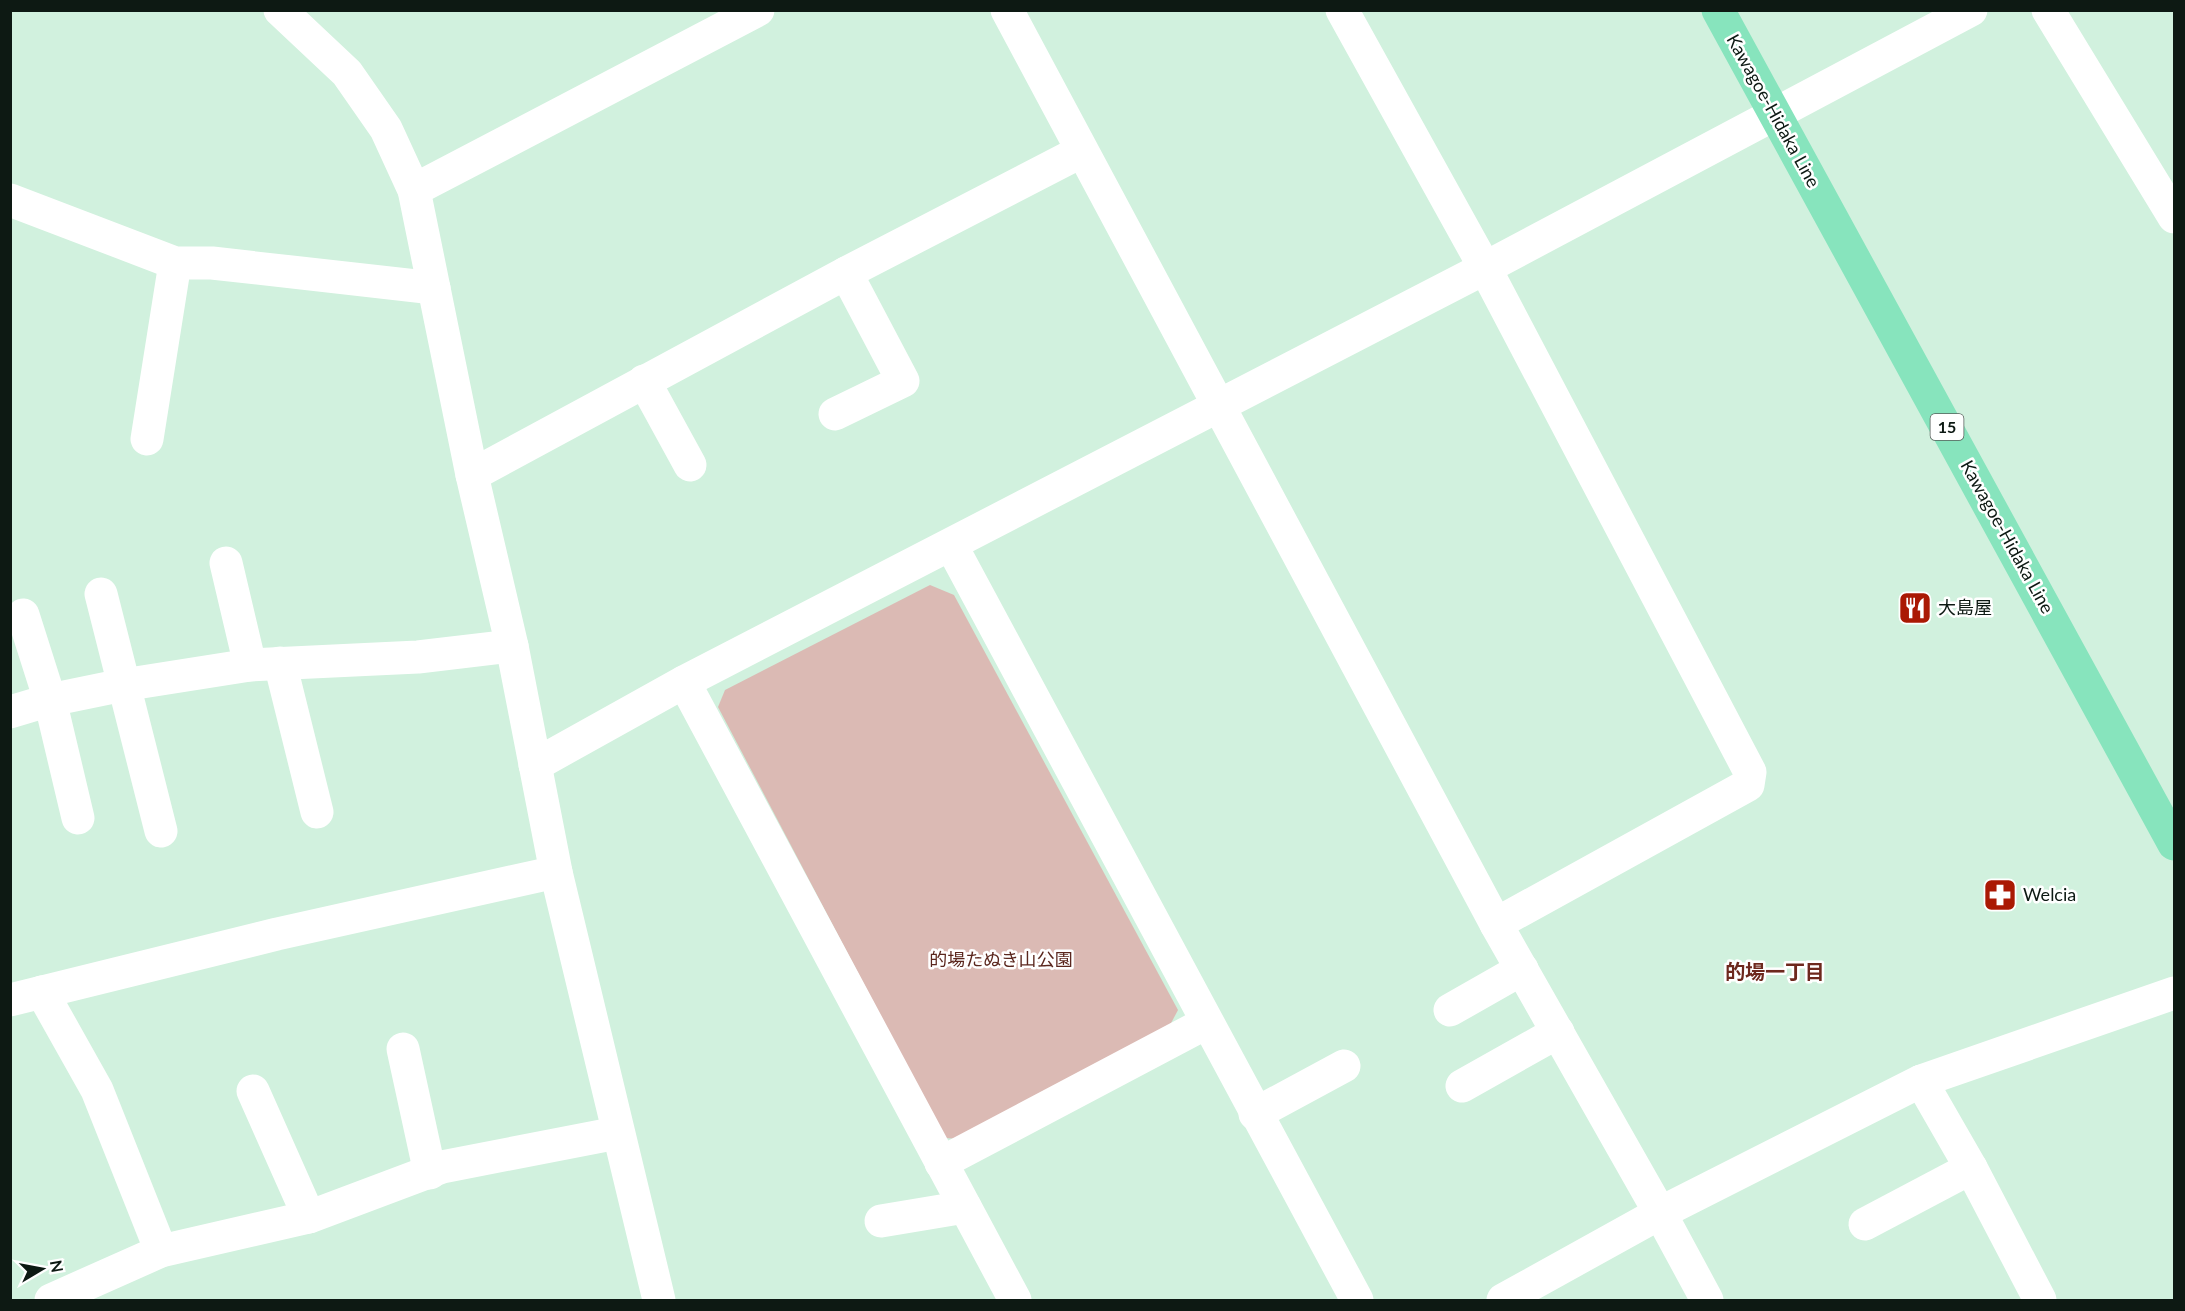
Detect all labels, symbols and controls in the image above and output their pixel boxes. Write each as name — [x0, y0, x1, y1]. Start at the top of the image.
street label: Kawagoe-Hidaka Line — [1723, 30, 1825, 191]
road number: 15 — [1930, 414, 1964, 440]
street label: Kawagoe-Hidaka Line — [1957, 456, 2059, 617]
restaurant icon: 大島屋 — [1897, 590, 1933, 626]
place label: 大島屋 — [1938, 596, 1992, 618]
pharmacy icon: Welcia — [1982, 877, 2018, 913]
place label: Welcia — [2023, 883, 2076, 905]
park label: 的場たぬき山公園 — [929, 948, 1073, 970]
district label: 的場一丁目 — [1725, 959, 1825, 983]
north arrow — [12, 1239, 72, 1299]
text: N — [47, 1259, 68, 1274]

